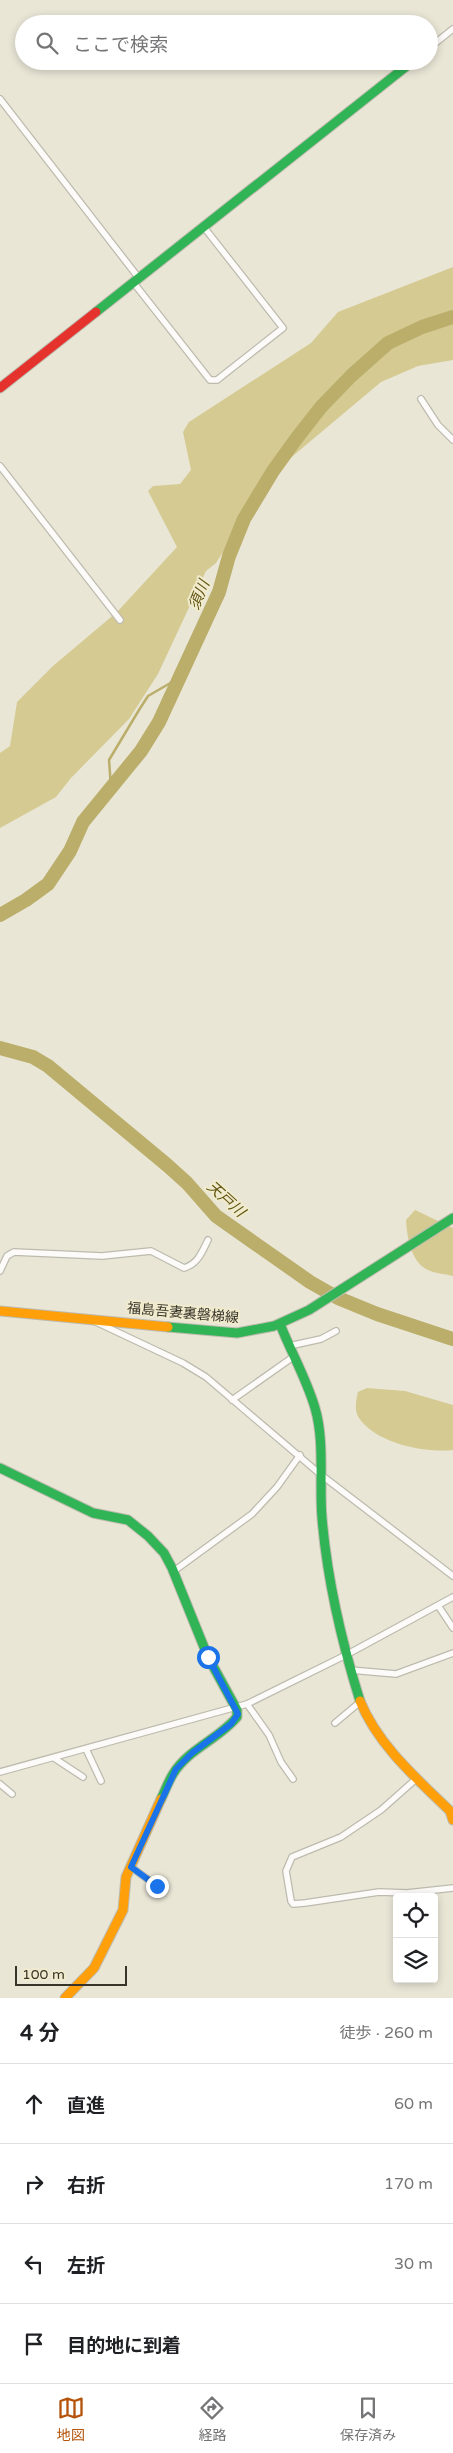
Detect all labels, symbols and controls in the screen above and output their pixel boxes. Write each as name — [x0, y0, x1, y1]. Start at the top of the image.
search box — [15, 15, 438, 70]
icon: search — [33, 29, 61, 57]
text: ここで検索 — [73, 34, 168, 56]
water label: 須川 — [185, 576, 214, 612]
water label: 天戸川 — [203, 1177, 250, 1222]
street label: 福島吾妻裏磐梯線 — [126, 1300, 240, 1326]
route start — [197, 1646, 220, 1669]
route end — [146, 1875, 169, 1898]
map controls — [393, 1893, 438, 1983]
button: locate — [393, 1893, 438, 1938]
button: layers — [393, 1938, 438, 1983]
scale bar — [15, 1963, 128, 1986]
text: 100 m — [22, 1966, 65, 1983]
text: 4 分 — [20, 2021, 60, 2046]
text: 徒歩 · 260 m — [340, 2023, 433, 2043]
icon: ahead — [20, 2090, 48, 2118]
text: 60 m — [394, 2094, 433, 2114]
text: 直進 — [67, 2095, 105, 2117]
icon: right — [20, 2170, 48, 2198]
text: 170 m — [384, 2174, 433, 2194]
text: 右折 — [67, 2175, 105, 2197]
icon: left — [20, 2250, 48, 2278]
text: 30 m — [394, 2254, 433, 2274]
text: 左折 — [67, 2255, 105, 2277]
icon: arrive — [20, 2330, 48, 2358]
text: 目的地に到着 — [67, 2335, 181, 2357]
tab: 地図 — [57, 2394, 85, 2444]
tab: 経路 — [198, 2394, 226, 2444]
tab: 保存済み — [340, 2394, 396, 2444]

